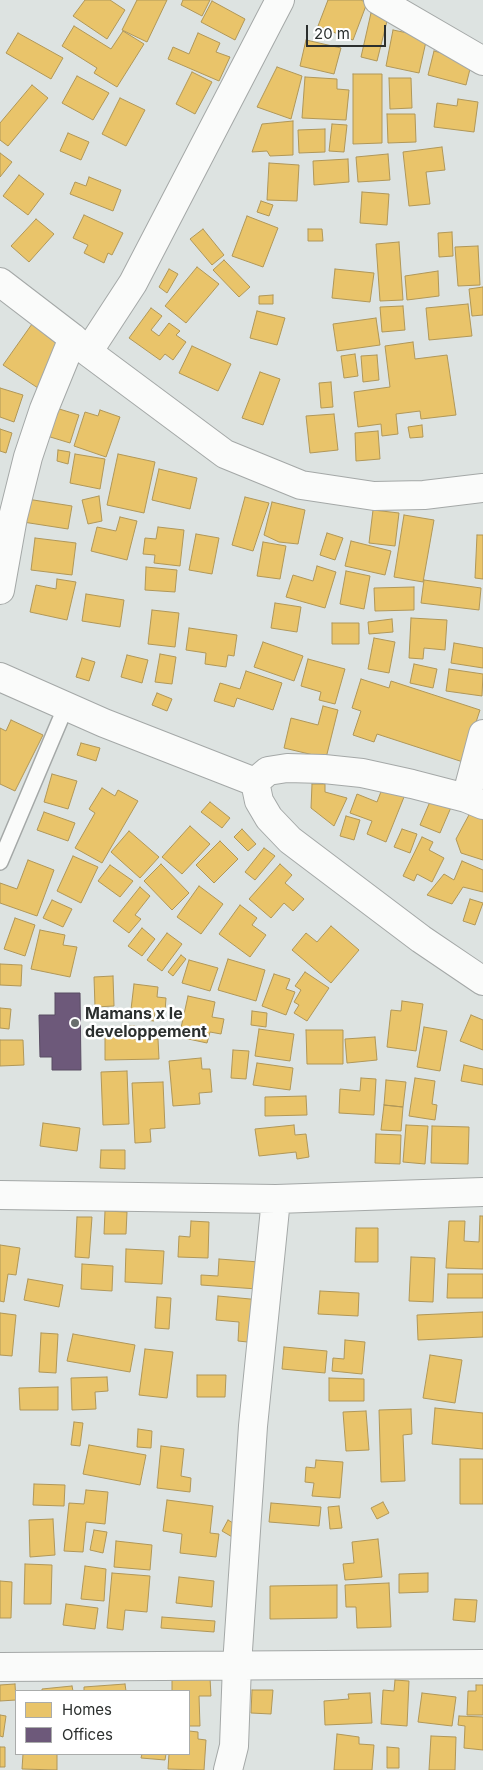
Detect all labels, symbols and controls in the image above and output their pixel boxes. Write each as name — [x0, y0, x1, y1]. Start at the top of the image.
scale bar — [308, 15, 388, 47]
text: 20 m — [314, 24, 350, 43]
place label: Mamans x le developpement — [85, 1004, 207, 1042]
marker: Mamans x le developpement — [69, 1017, 81, 1029]
legend — [15, 1690, 190, 1755]
text: Homes — [62, 1700, 112, 1719]
text: Offices — [62, 1725, 113, 1744]

